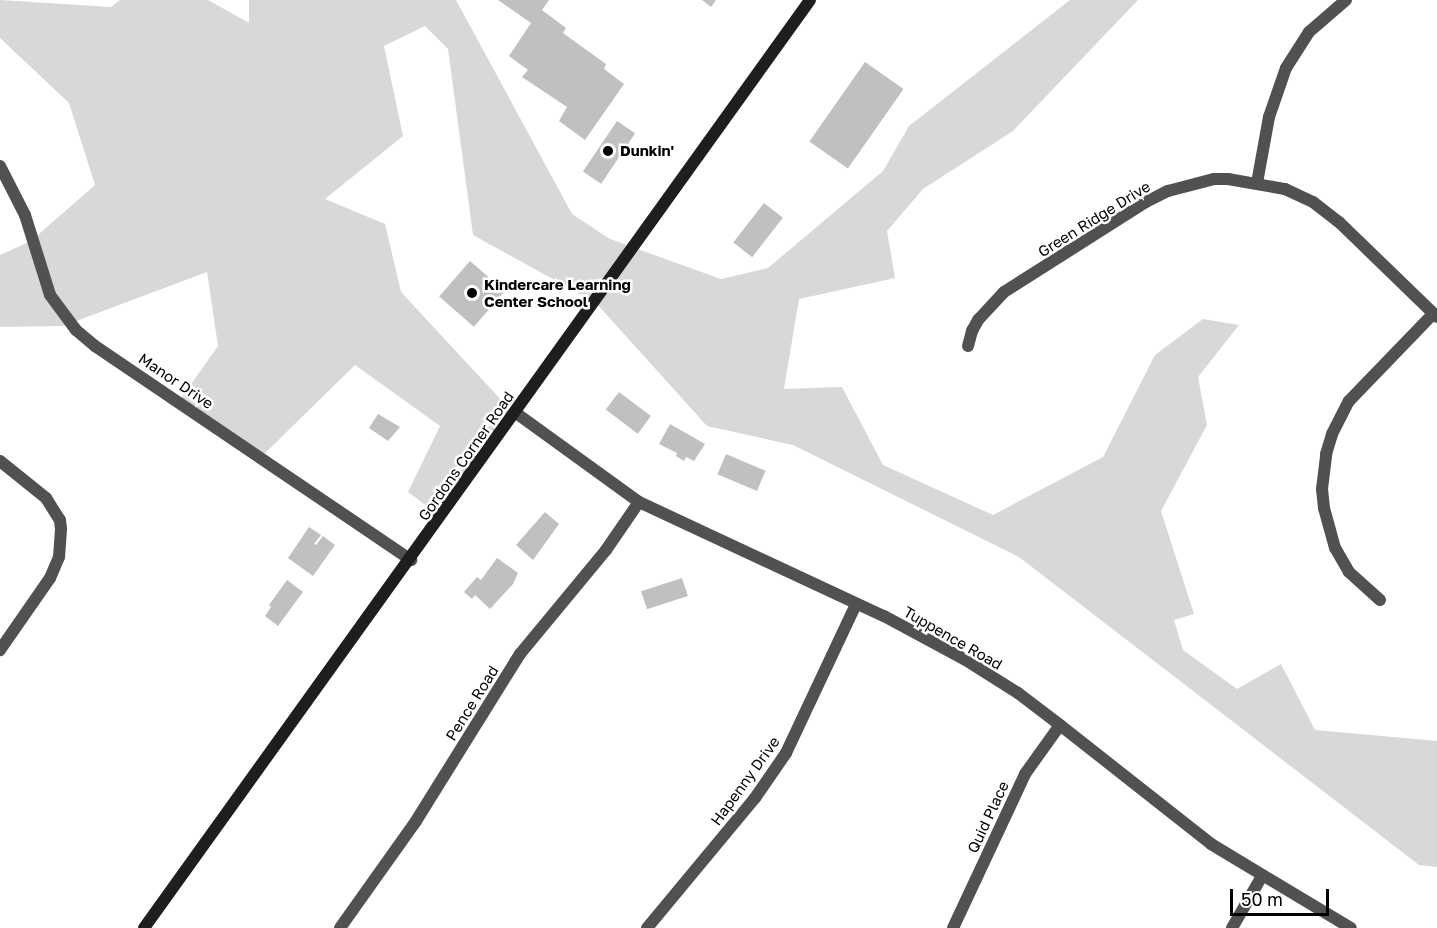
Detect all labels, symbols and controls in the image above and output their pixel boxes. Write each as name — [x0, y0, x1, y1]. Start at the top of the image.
place label: Dunkin' — [620, 142, 674, 160]
marker: Dunkin' — [601, 144, 615, 158]
street label: Green Ridge Drive — [1035, 177, 1153, 261]
place label: Kindercare Learning Center School — [484, 275, 631, 310]
marker: Kindercare Learning Center School — [465, 286, 479, 300]
street label: Manor Drive — [135, 349, 217, 413]
street label: Gordons Corner Road — [415, 388, 517, 524]
street label: Tuppence Road — [901, 603, 1005, 673]
street label: Pence Road — [442, 662, 502, 744]
street label: Hapenny Drive — [707, 733, 783, 829]
street label: Quid Place — [964, 778, 1012, 856]
scale bar — [1233, 877, 1332, 915]
text: 50 m — [1241, 888, 1283, 910]

